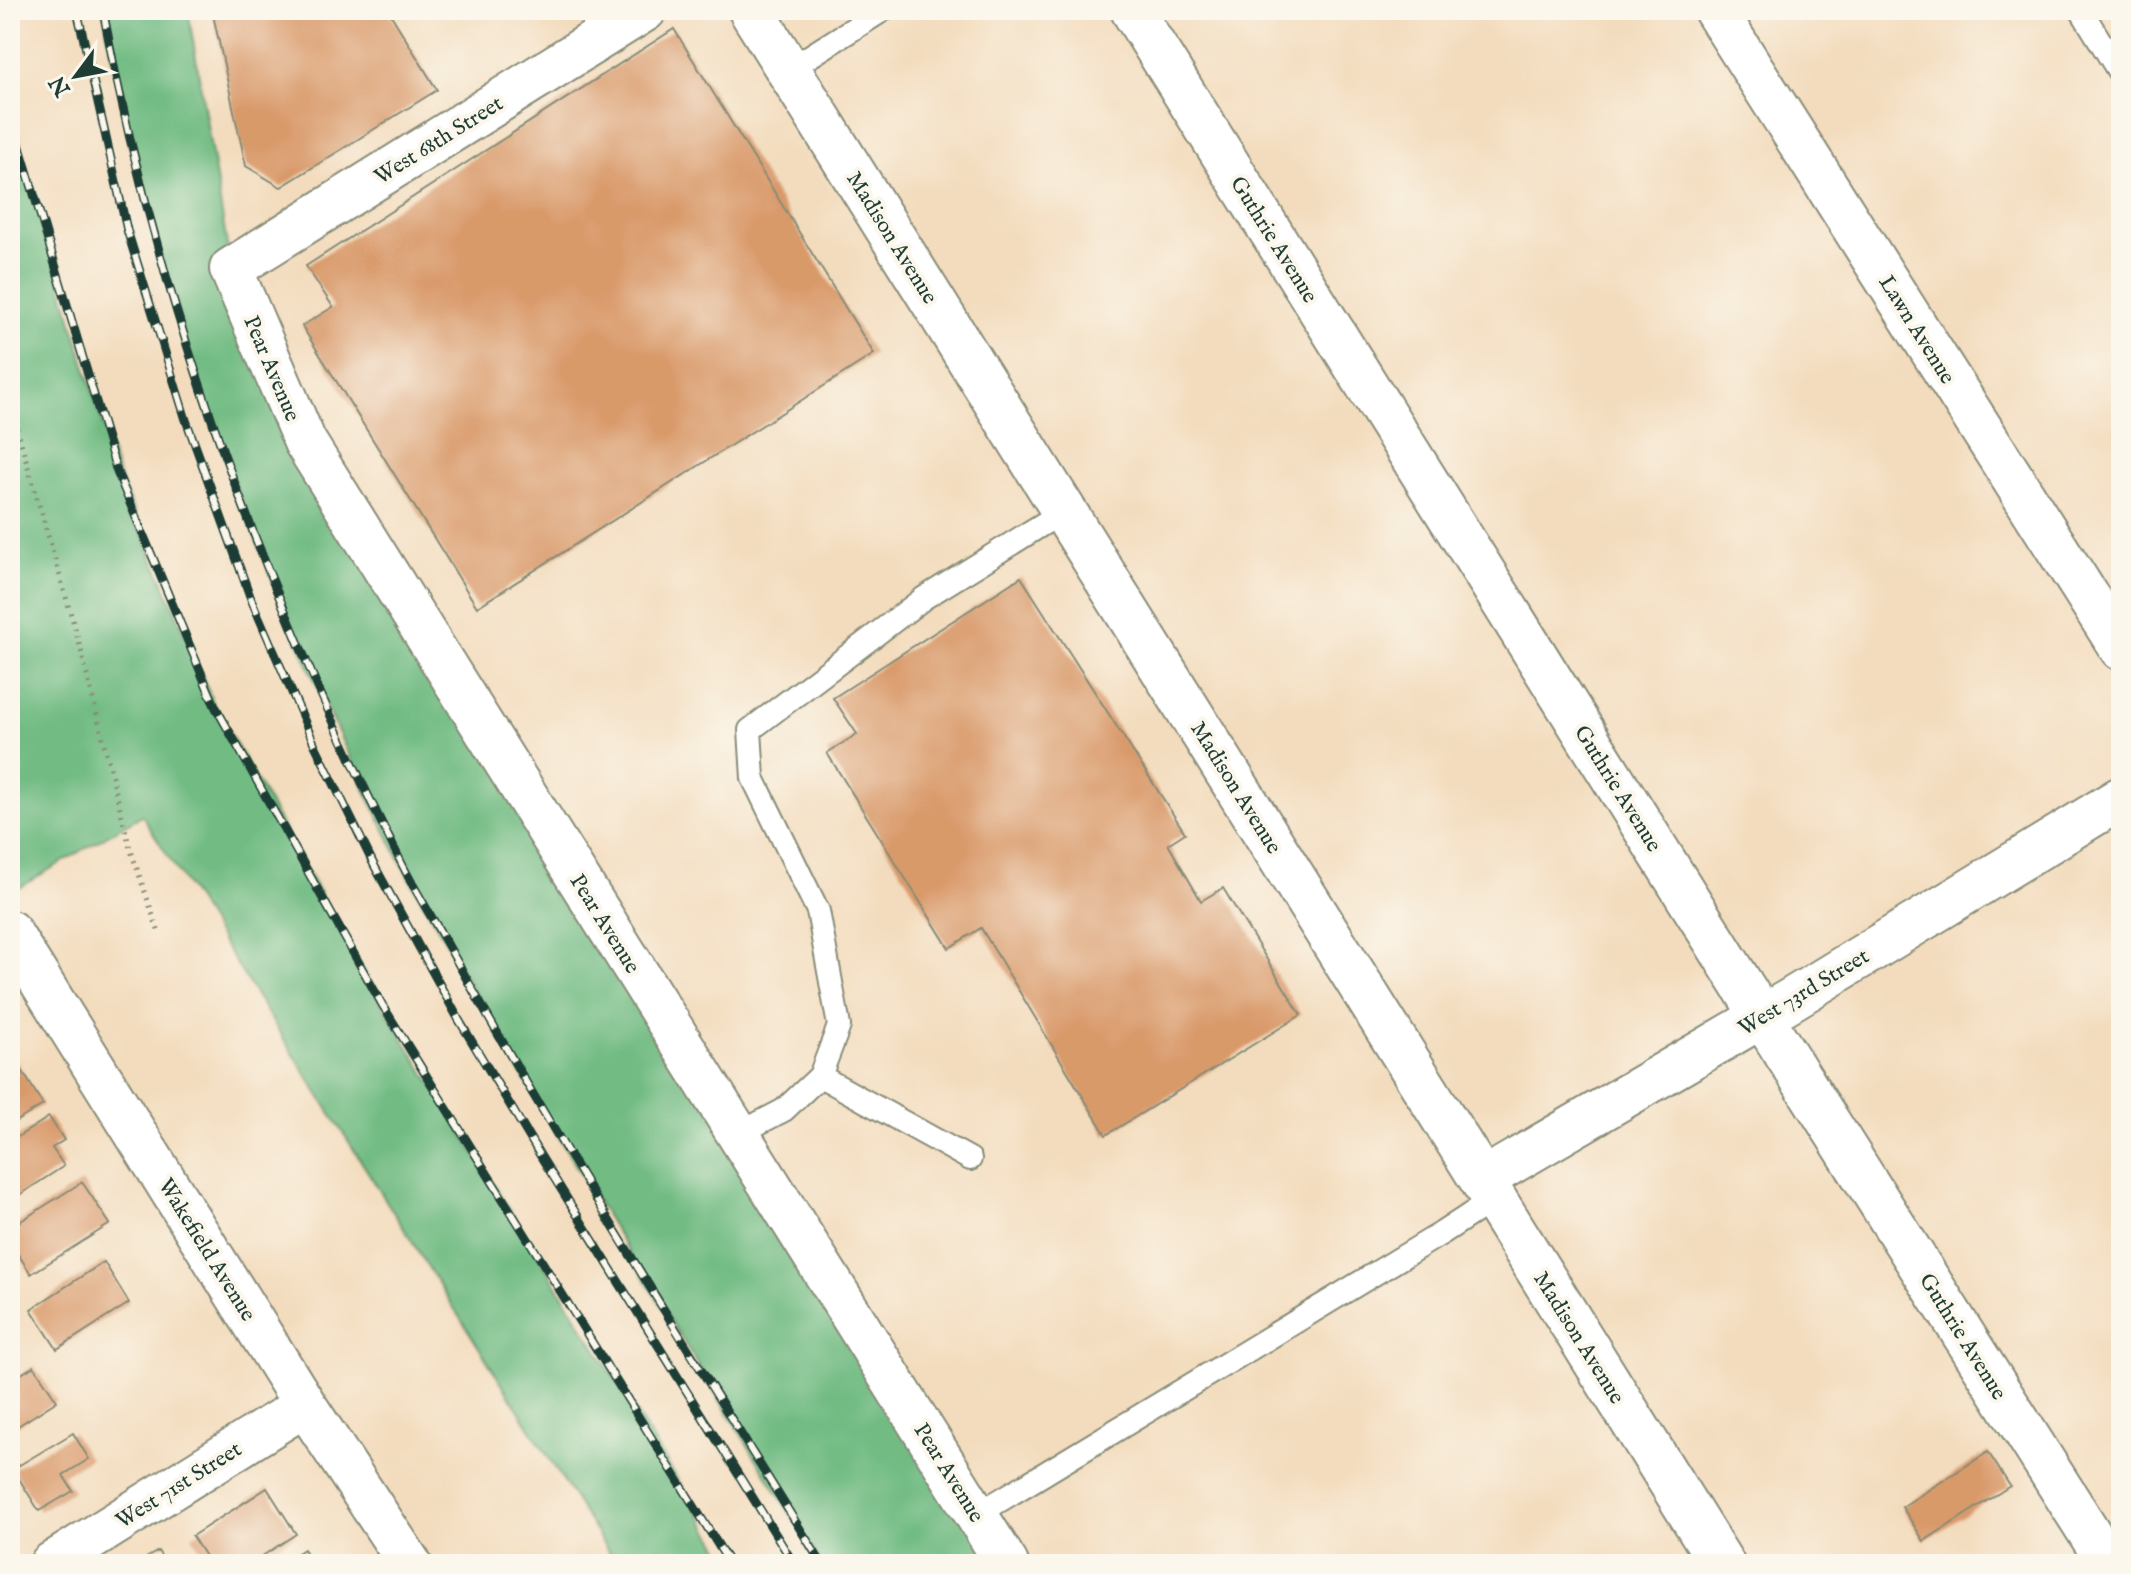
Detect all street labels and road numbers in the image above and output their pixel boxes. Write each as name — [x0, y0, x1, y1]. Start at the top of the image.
street label: West 68th Street — [369, 90, 509, 191]
street label: Madison Avenue — [839, 167, 943, 310]
street label: Guthrie Avenue — [1223, 172, 1323, 309]
street label: Lawn Avenue — [1872, 270, 1961, 390]
street label: Pear Avenue — [236, 312, 306, 426]
street label: Madison Avenue — [1183, 717, 1287, 860]
street label: Guthrie Avenue — [1567, 721, 1667, 858]
street label: Pear Avenue — [563, 869, 646, 979]
street label: West 73rd Street — [1733, 942, 1875, 1043]
street label: Wakefield Avenue — [151, 1173, 261, 1327]
street label: Madison Avenue — [1526, 1267, 1630, 1410]
street label: Guthrie Avenue — [1912, 1269, 2012, 1406]
street label: Pear Avenue — [907, 1418, 990, 1528]
street label: West 71st Street — [111, 1436, 248, 1536]

